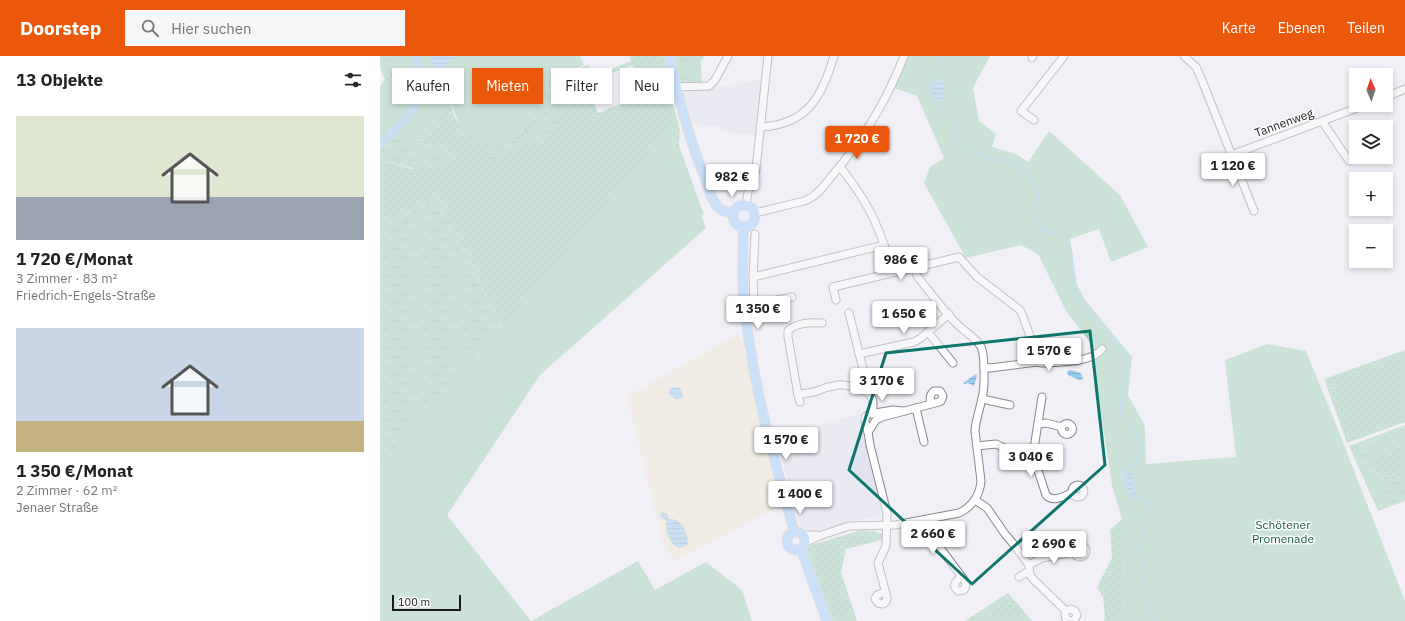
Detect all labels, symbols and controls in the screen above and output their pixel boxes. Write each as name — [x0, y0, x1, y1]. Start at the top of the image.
search box — [125, 10, 405, 46]
text: Doorstep — [20, 16, 101, 40]
icon: search — [139, 17, 161, 39]
text: Hier suchen — [171, 19, 252, 38]
text: Karte — [1222, 19, 1256, 37]
text: Ebenen — [1278, 19, 1325, 37]
text: Teilen — [1347, 19, 1385, 37]
chip: Kaufen — [392, 68, 464, 104]
chip: Mieten — [472, 68, 543, 104]
chip: Filter — [551, 68, 612, 104]
chip: Neu — [620, 68, 674, 104]
north arrow — [1349, 68, 1393, 112]
map controls — [1349, 68, 1393, 268]
text: 13 Objekte — [16, 69, 103, 91]
icon: filters — [342, 69, 364, 91]
street label: Tannenweg — [1252, 105, 1316, 140]
button: layers — [1349, 120, 1393, 164]
pin: 1 720 € — [820, 126, 894, 160]
text: 1 720 € — [834, 130, 880, 147]
icon: home — [154, 142, 226, 214]
pin: 1 120 € — [1196, 153, 1270, 187]
text: 1 120 € — [1210, 157, 1256, 174]
pin: 982 € — [704, 164, 760, 198]
text: 982 € — [715, 168, 749, 185]
button: + — [1349, 172, 1393, 216]
button: − — [1349, 224, 1393, 268]
pin: 986 € — [873, 247, 929, 281]
text: 1 720 €/Monat — [16, 248, 133, 270]
text: 986 € — [884, 251, 918, 268]
text: 3 Zimmer · 83 m² — [16, 270, 117, 287]
text: Friedrich-Engels-Straße — [16, 287, 156, 304]
pin: 1 350 € — [721, 296, 795, 330]
text: 1 350 € — [735, 300, 781, 317]
pin: 1 650 € — [867, 301, 941, 335]
text: 1 650 € — [881, 305, 927, 322]
pin: 1 570 € — [1012, 338, 1086, 372]
text: 1 570 € — [1026, 342, 1072, 359]
icon: home — [154, 354, 226, 426]
pin: 3 170 € — [845, 368, 919, 402]
text: 3 170 € — [859, 372, 905, 389]
pin: 1 570 € — [749, 427, 823, 461]
text: 1 570 € — [763, 431, 809, 448]
pin: 3 040 € — [994, 444, 1068, 478]
text: 3 040 € — [1008, 448, 1054, 465]
text: 1 350 €/Monat — [16, 460, 133, 482]
pin: 1 400 € — [763, 481, 837, 515]
text: 2 Zimmer · 62 m² — [16, 482, 117, 499]
text: 1 400 € — [777, 485, 823, 502]
text: Jenaer Straße — [16, 499, 98, 516]
park label: Schötener Promenade — [1252, 517, 1314, 546]
pin: 2 660 € — [896, 521, 970, 555]
text: 2 660 € — [910, 525, 956, 542]
pin: 2 690 € — [1017, 531, 1091, 565]
text: 2 690 € — [1031, 535, 1077, 552]
scale bar — [392, 593, 461, 612]
text: 100 m — [398, 595, 430, 609]

